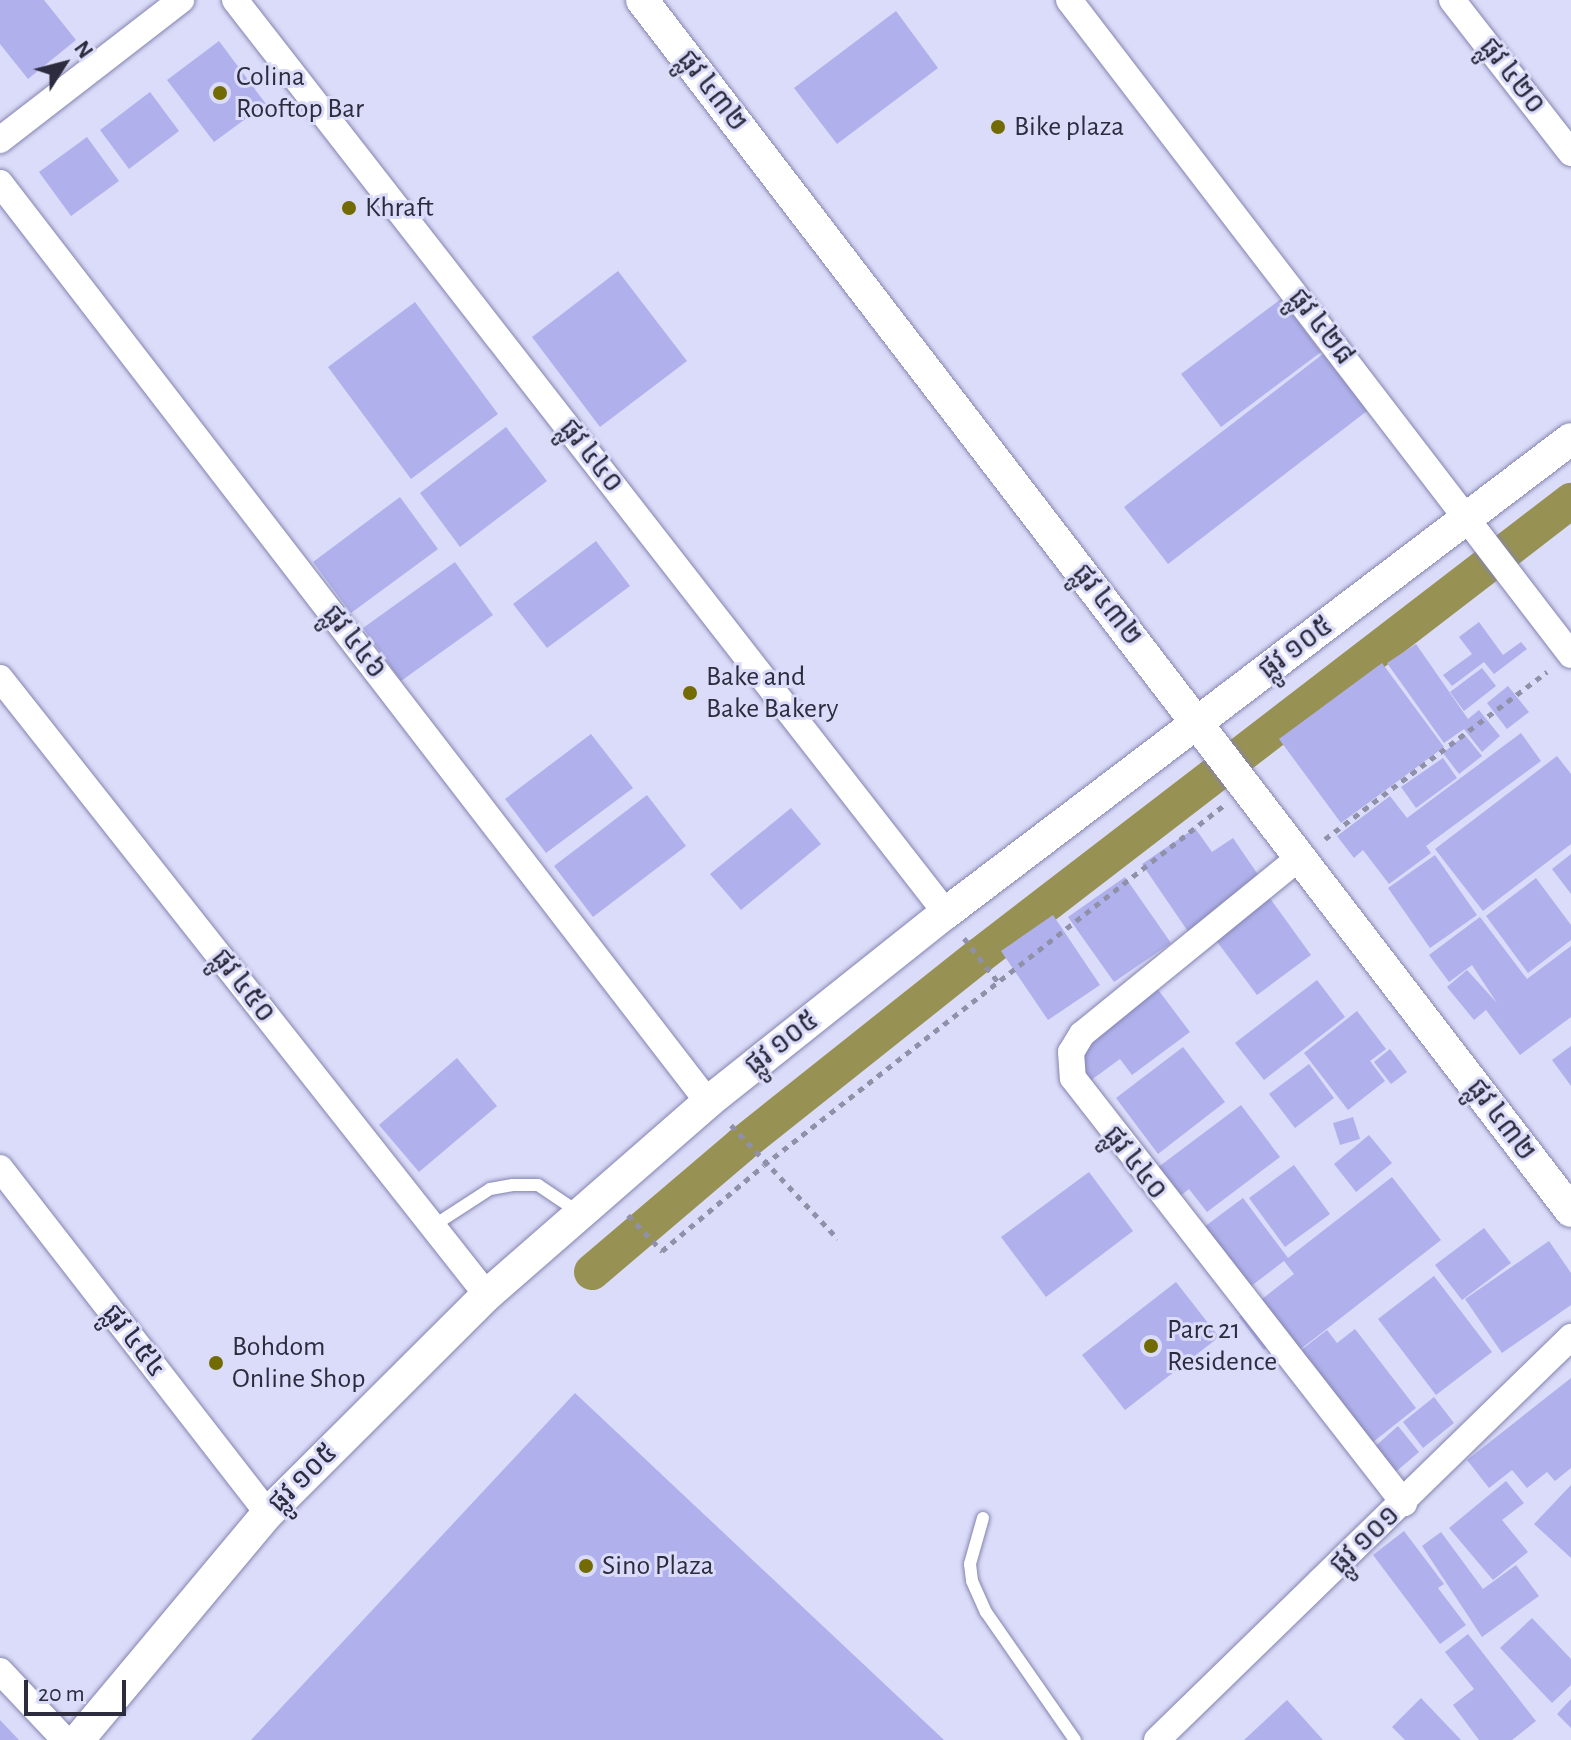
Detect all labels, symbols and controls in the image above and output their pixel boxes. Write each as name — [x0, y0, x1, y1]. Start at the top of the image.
north arrow — [24, 24, 104, 104]
street label: ផ្លូវ ៤២០ — [1472, 31, 1552, 121]
text: N — [70, 37, 97, 63]
street label: ផ្លូវ ៤៣២ — [670, 43, 754, 139]
place label: Colina Rooftop Bar — [236, 60, 364, 126]
marker: Colina Rooftop Bar — [211, 84, 229, 102]
place label: Bike plaza — [1014, 110, 1124, 144]
marker: Bike plaza — [989, 118, 1007, 136]
place label: Khraft — [365, 191, 434, 225]
marker: Khraft — [340, 199, 358, 217]
street label: ផ្លូវ ៤២៨ — [1281, 282, 1361, 372]
street label: ផ្លូវ ៤៤០ — [552, 412, 630, 500]
street label: ផ្លូវ ៤៣២ — [1065, 557, 1149, 653]
street label: ផ្លូវ ៤៤៦ — [315, 598, 393, 686]
street label: ផ្លូវ ១០៥ — [1252, 609, 1340, 687]
place label: Bake and Bake Bakery — [706, 660, 838, 726]
marker: Bake and Bake Bakery — [681, 684, 699, 702]
street label: ផ្លូវ ៤៥០ — [204, 942, 282, 1030]
street label: ផ្លូវ ១០៥ — [738, 1004, 826, 1082]
street label: ផ្លូវ ៤៣២ — [1459, 1072, 1543, 1168]
street label: ផ្លូវ ៤៤០ — [1096, 1119, 1174, 1207]
street label: ផ្លូវ ៤៥៤ — [95, 1297, 173, 1385]
place label: Parc 21 Residence — [1167, 1313, 1277, 1379]
place label: Bohdom Online Shop — [232, 1330, 365, 1396]
marker: Parc 21 Residence — [1142, 1337, 1160, 1355]
marker: Bohdom Online Shop — [207, 1354, 225, 1372]
street label: ផ្លូវ ១០៥ — [261, 1436, 345, 1520]
street label: ផ្លូវ ១០១ — [1323, 1498, 1407, 1582]
place label: Sino Plaza — [602, 1549, 714, 1583]
marker: Sino Plaza — [577, 1557, 595, 1575]
scale bar — [28, 1664, 130, 1714]
text: 20 m — [38, 1682, 85, 1706]

